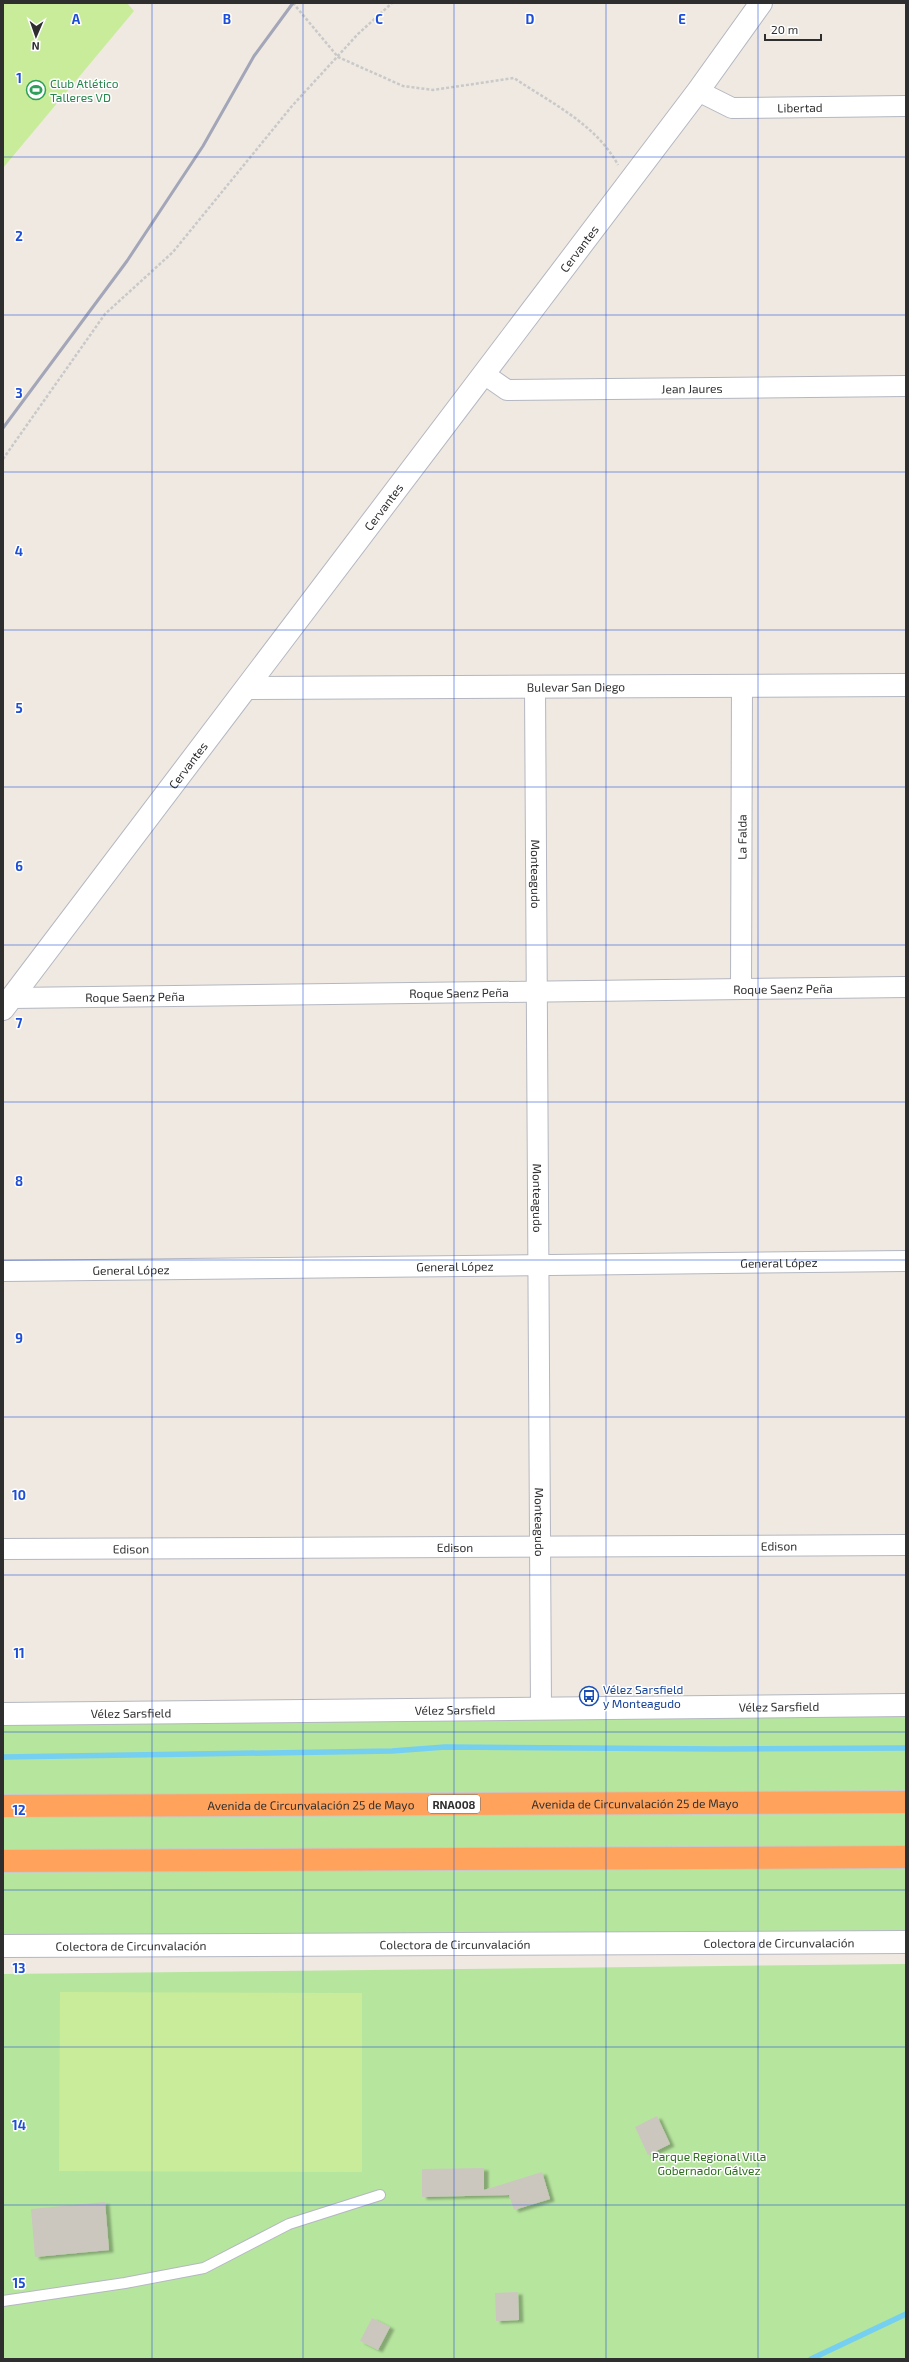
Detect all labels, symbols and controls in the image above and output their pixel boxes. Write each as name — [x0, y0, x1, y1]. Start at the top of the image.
text: A — [72, 11, 81, 27]
text: B — [223, 11, 231, 27]
text: C — [375, 11, 383, 27]
text: D — [526, 11, 535, 27]
text: E — [678, 11, 686, 27]
north arrow — [16, 16, 56, 56]
scale bar — [765, 16, 821, 42]
text: 20 m — [771, 22, 798, 36]
text: N — [31, 40, 40, 53]
text: 1 — [16, 70, 22, 86]
place label: Club Atlético Talleres VD — [50, 76, 119, 104]
sports icon: Club Atlético Talleres VD — [25, 79, 47, 101]
street label: Libertad — [777, 100, 823, 114]
street label: Cervantes — [557, 222, 601, 275]
text: 2 — [15, 228, 23, 244]
street label: Jean Jaures — [661, 381, 723, 395]
text: 3 — [15, 385, 23, 401]
street label: Cervantes — [361, 481, 405, 533]
text: 4 — [15, 543, 23, 559]
street label: Bulevar San Diego — [527, 679, 625, 694]
text: 5 — [15, 700, 23, 716]
street label: Cervantes — [165, 739, 210, 791]
street label: La Falda — [734, 814, 749, 860]
street label: Monteagudo — [529, 839, 543, 909]
text: 6 — [15, 858, 23, 874]
street label: Roque Saenz Peña — [733, 981, 833, 996]
street label: Roque Saenz Peña — [409, 985, 509, 1000]
street label: Roque Saenz Peña — [85, 989, 185, 1004]
text: 7 — [16, 1015, 23, 1031]
street label: Monteagudo — [531, 1163, 545, 1233]
text: 8 — [15, 1173, 23, 1189]
street label: General López — [740, 1255, 818, 1270]
street label: General López — [416, 1259, 494, 1273]
street label: General López — [92, 1262, 170, 1277]
text: 9 — [15, 1330, 23, 1346]
text: 10 — [12, 1487, 26, 1503]
street label: Monteagudo — [533, 1487, 547, 1557]
street label: Edison — [761, 1538, 797, 1553]
street label: Edison — [437, 1540, 473, 1554]
street label: Edison — [113, 1541, 149, 1556]
text: 11 — [13, 1645, 25, 1661]
place label: Vélez Sarsfield y Monteagudo — [603, 1682, 684, 1710]
bus stop icon: Vélez Sarsfield y Monteagudo — [578, 1685, 600, 1707]
street label: Vélez Sarsfield — [739, 1699, 819, 1714]
street label: Vélez Sarsfield — [415, 1702, 495, 1717]
street label: Vélez Sarsfield — [91, 1705, 171, 1720]
road number: RNA008 — [428, 1795, 480, 1813]
street label: Avenida de Circunvalación 25 de Mayo — [532, 1796, 739, 1811]
street label: Avenida de Circunvalación 25 de Mayo — [208, 1797, 415, 1812]
text: 12 — [12, 1802, 26, 1818]
street label: Colectora de Circunvalación — [703, 1935, 855, 1950]
street label: Colectora de Circunvalación — [379, 1937, 531, 1951]
street label: Colectora de Circunvalación — [55, 1938, 207, 1953]
text: 13 — [13, 1960, 26, 1976]
text: 14 — [12, 2117, 26, 2133]
park label: Parque Regional Villa Gobernador Gálvez — [652, 2149, 766, 2177]
text: 15 — [13, 2275, 25, 2291]

